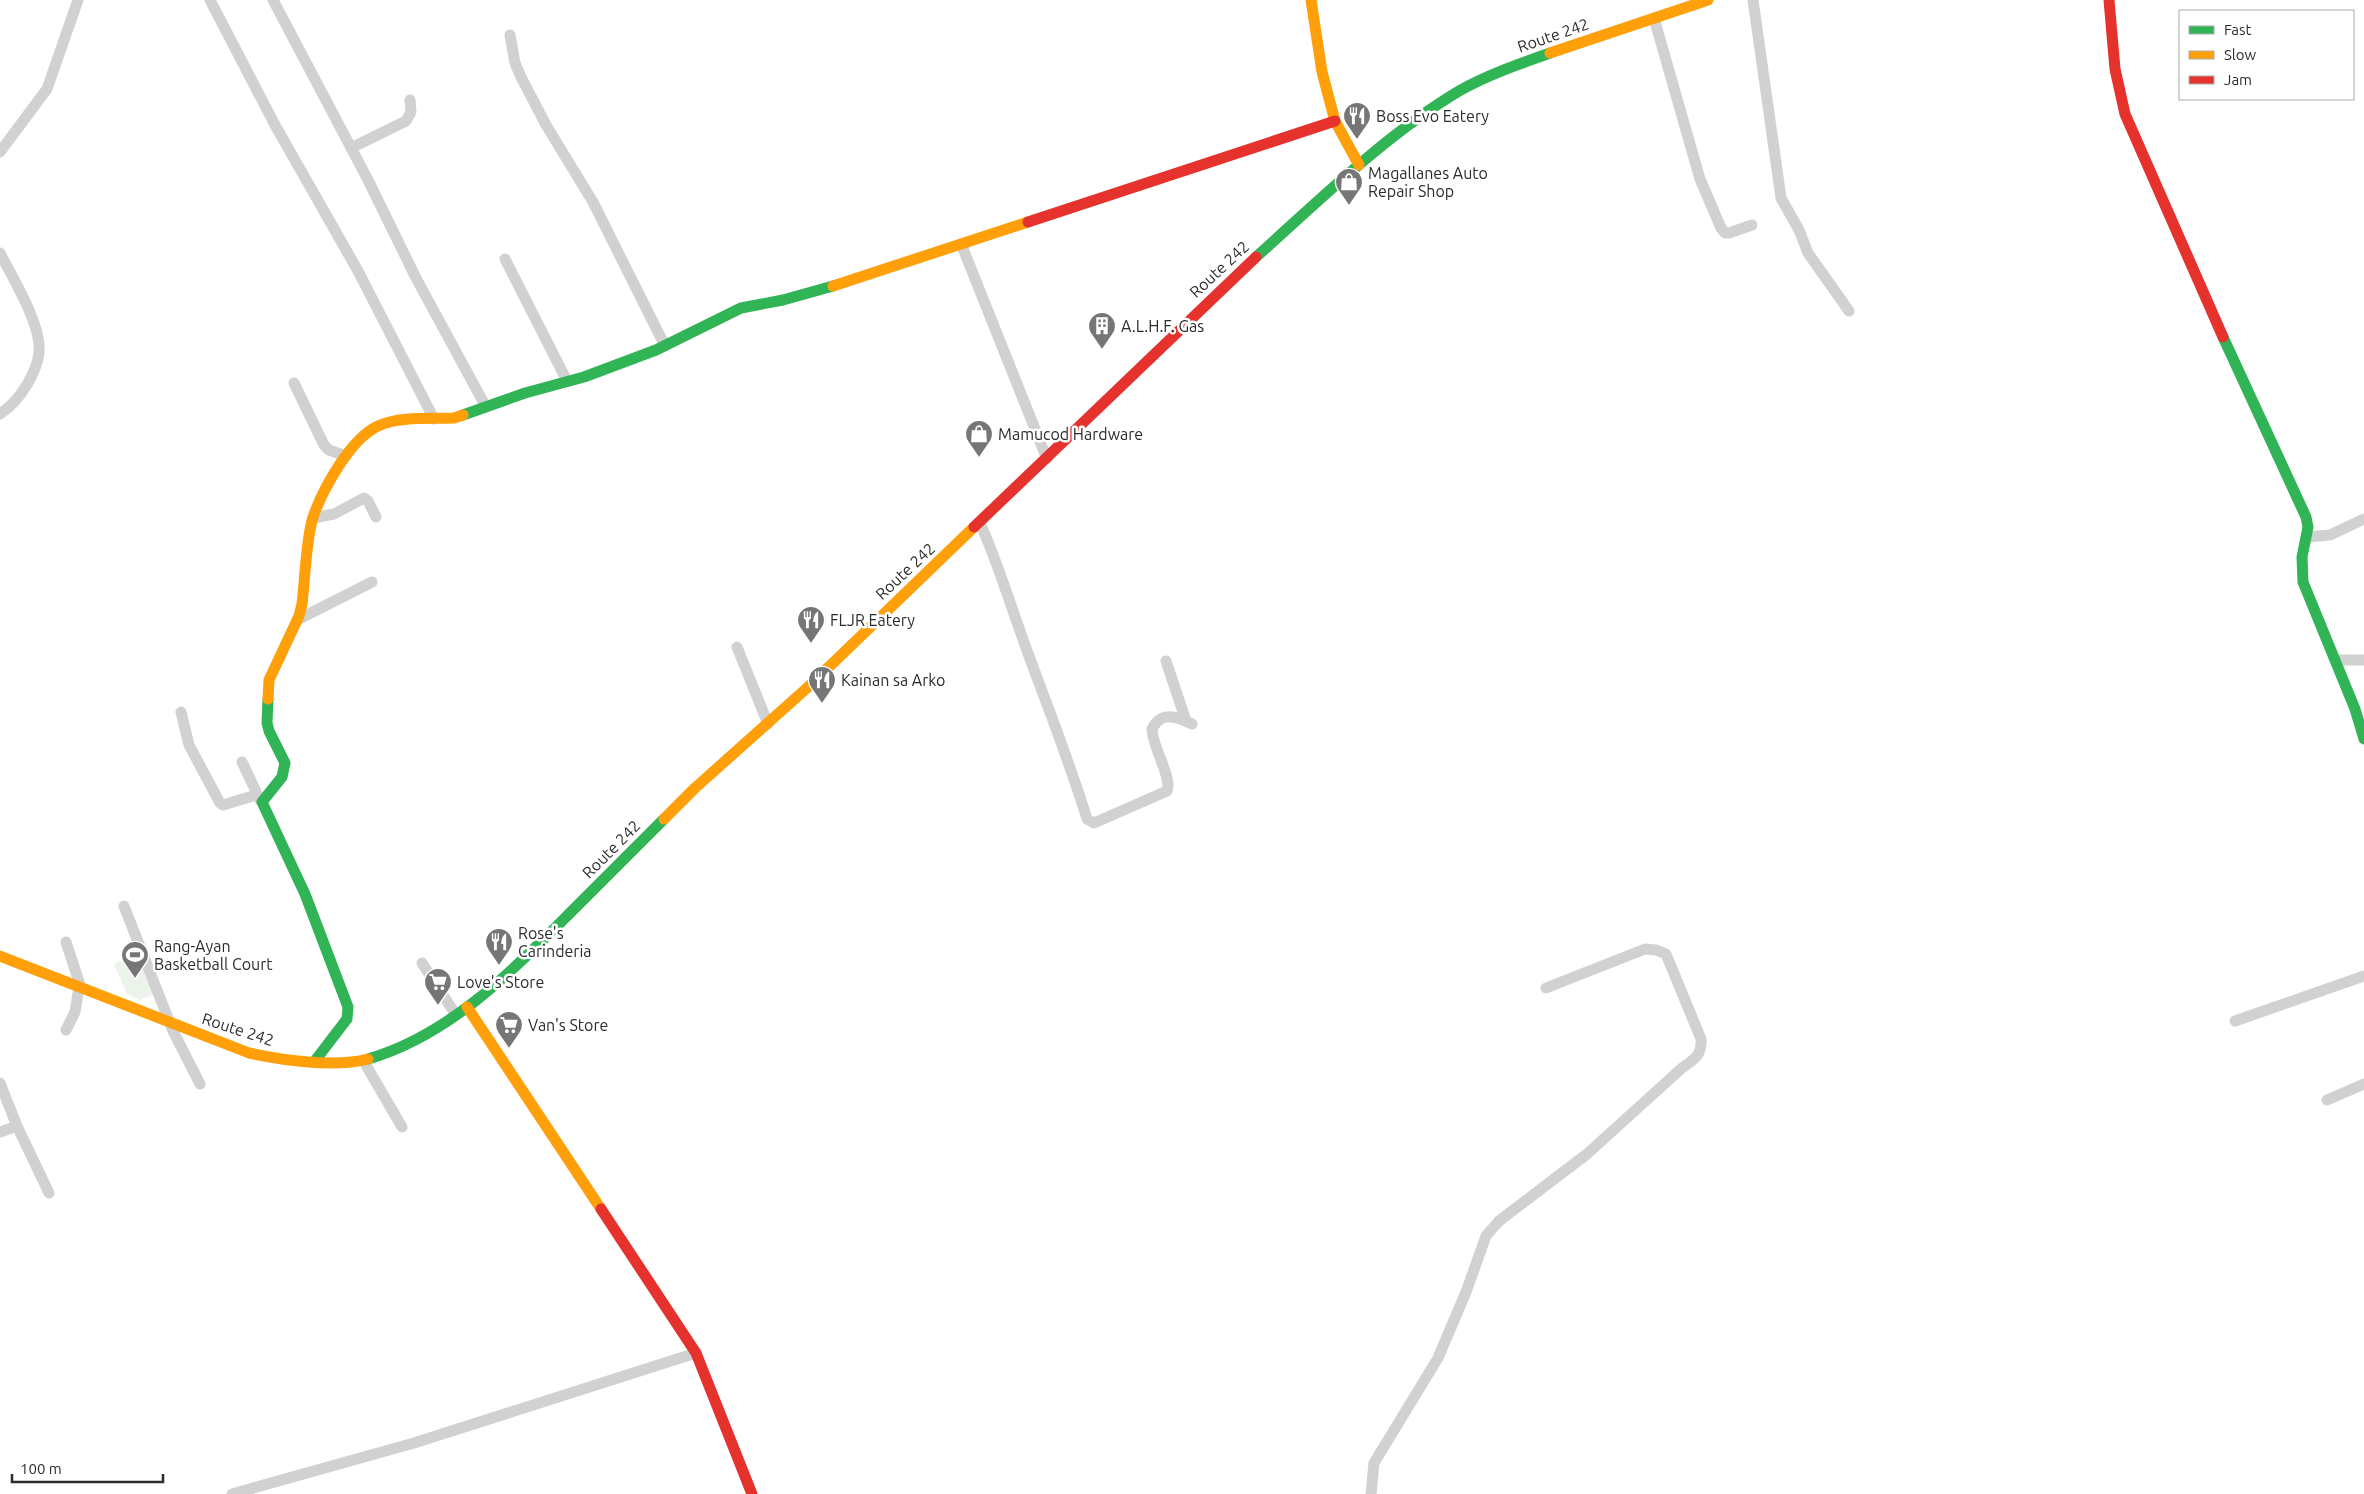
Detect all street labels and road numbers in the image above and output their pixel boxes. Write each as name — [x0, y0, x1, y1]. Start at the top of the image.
street label: Route 242 — [1515, 14, 1591, 56]
street label: Route 242 — [1186, 237, 1252, 301]
street label: Route 242 — [872, 539, 938, 603]
street label: Route 242 — [578, 816, 644, 882]
street label: Route 242 — [200, 1009, 276, 1049]

